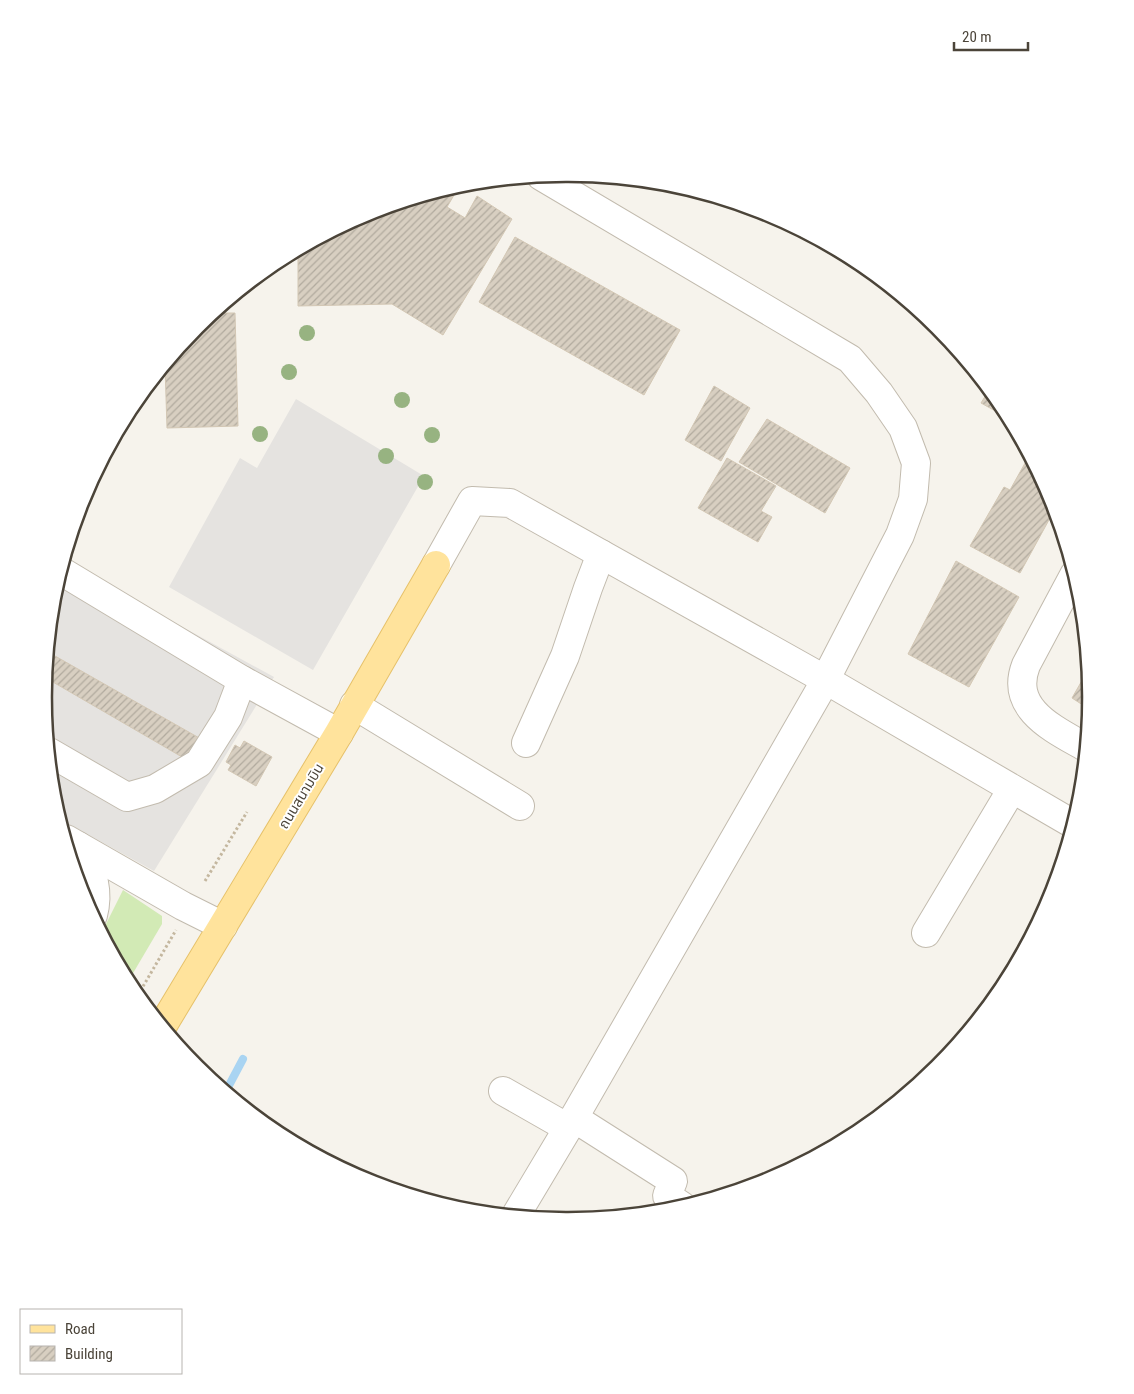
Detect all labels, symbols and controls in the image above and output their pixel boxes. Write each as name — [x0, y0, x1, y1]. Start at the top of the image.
scale bar — [954, 20, 1028, 52]
text: 20 m — [962, 28, 992, 46]
street label: ถนนสนามบิน — [275, 760, 327, 832]
legend — [20, 1309, 182, 1374]
text: Road — [65, 1320, 95, 1338]
text: Building — [65, 1345, 113, 1363]

